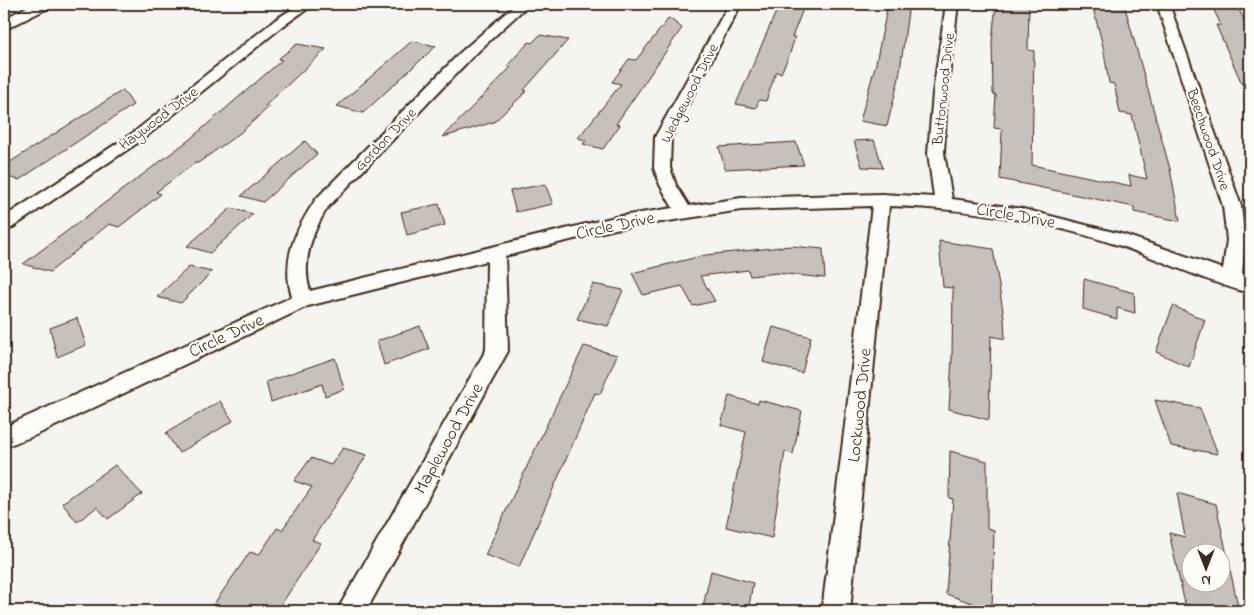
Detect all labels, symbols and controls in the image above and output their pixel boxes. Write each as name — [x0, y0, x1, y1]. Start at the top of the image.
street label: Buttonwood Drive — [927, 32, 961, 147]
street label: Wedgewood Drive — [655, 40, 725, 147]
street label: Haywood Drive — [114, 82, 204, 157]
street label: Beechwood Drive — [1180, 85, 1236, 193]
street label: Gordon Drive — [350, 103, 422, 176]
street label: Circle Drive — [974, 197, 1058, 237]
street label: Circle Drive — [574, 206, 658, 248]
street label: Circle Drive — [185, 308, 269, 365]
street label: Lockwood Drive — [842, 346, 880, 463]
street label: Maplewood Drive — [408, 378, 492, 499]
north arrow — [1182, 542, 1232, 592]
text: N — [1201, 569, 1211, 590]

